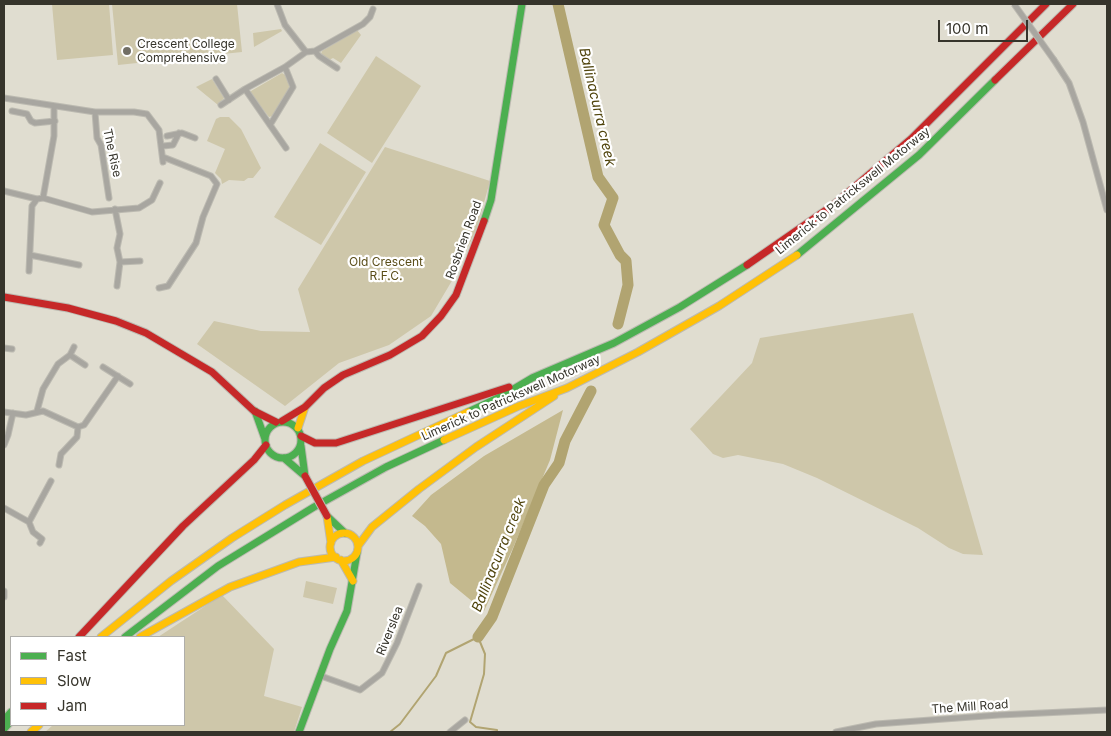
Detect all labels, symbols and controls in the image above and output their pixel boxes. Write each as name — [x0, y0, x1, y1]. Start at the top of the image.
scale bar — [941, 10, 1031, 42]
text: 100 m — [946, 19, 988, 38]
place label: Crescent College Comprehensive — [137, 37, 235, 65]
marker: Crescent College Comprehensive — [121, 45, 133, 57]
water label: Ballinacurra creek — [575, 46, 619, 168]
street label: Limerick to Patrickswell Motorway — [773, 124, 933, 258]
street label: The Rise — [100, 127, 124, 179]
street label: Rosbrien Road — [443, 199, 485, 281]
park label: Old Crescent R.F.C. — [349, 255, 423, 283]
street label: Limerick to Patrickswell Motorway — [419, 352, 603, 444]
water label: Ballinacurra creek — [469, 496, 529, 614]
street label: Riverslea — [374, 604, 406, 658]
legend — [10, 636, 185, 726]
text: Fast — [57, 646, 87, 665]
text: Slow — [57, 671, 91, 690]
text: Jam — [57, 696, 87, 715]
street label: The Mill Road — [931, 697, 1009, 717]

